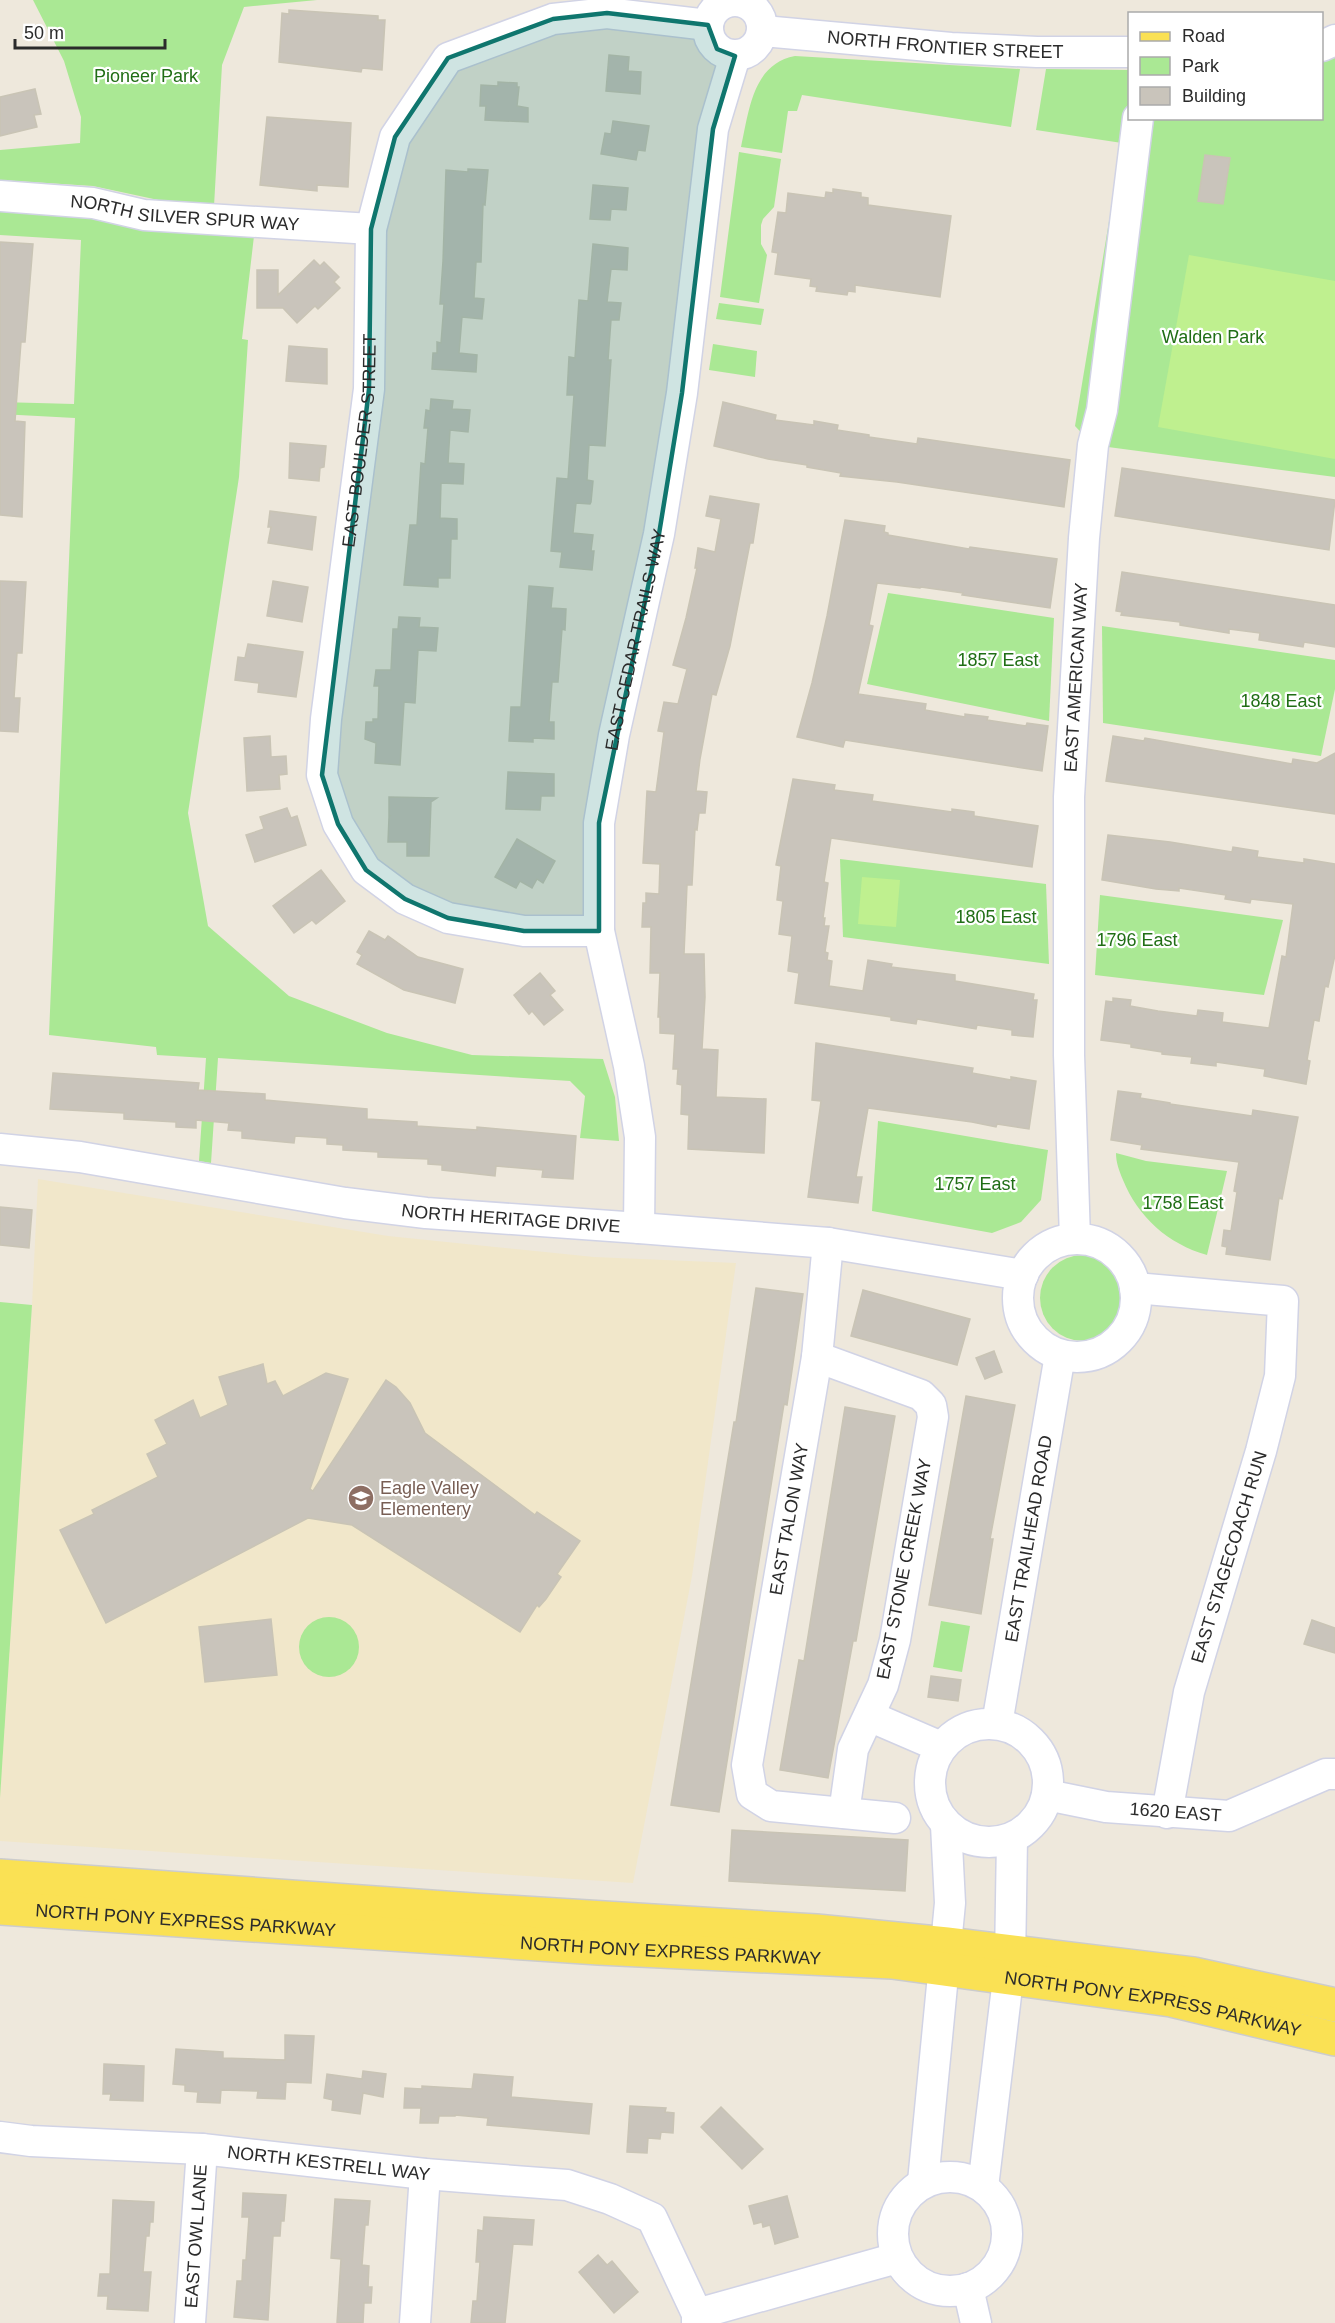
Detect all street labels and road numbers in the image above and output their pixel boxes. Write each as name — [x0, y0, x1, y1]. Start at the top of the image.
street label: NORTH FRONTIER STREET — [826, 27, 1064, 62]
street label: NORTH SILVER SPUR WAY — [70, 191, 300, 235]
street label: EAST BOULDER STREET — [338, 333, 380, 548]
street label: EAST CEDAR TRAILS WAY — [602, 527, 670, 752]
street label: EAST AMERICAN WAY — [1060, 582, 1091, 773]
street label: NORTH HERITAGE DRIVE — [400, 1200, 621, 1237]
street label: EAST TRAILHEAD ROAD — [1001, 1434, 1056, 1644]
street label: EAST TALON WAY — [766, 1441, 812, 1597]
street label: EAST STAGECOACH RUN — [1187, 1449, 1271, 1665]
street label: EAST STONE CREEK WAY — [873, 1457, 935, 1681]
street label: 1620 EAST — [1129, 1799, 1222, 1825]
street label: NORTH PONY EXPRESS PARKWAY — [35, 1900, 337, 1940]
street label: NORTH PONY EXPRESS PARKWAY — [520, 1933, 822, 1969]
street label: NORTH PONY EXPRESS PARKWAY — [1003, 1967, 1303, 2041]
street label: NORTH KESTRELL WAY — [226, 2142, 431, 2185]
street label: EAST OWL LANE — [181, 2164, 211, 2309]

